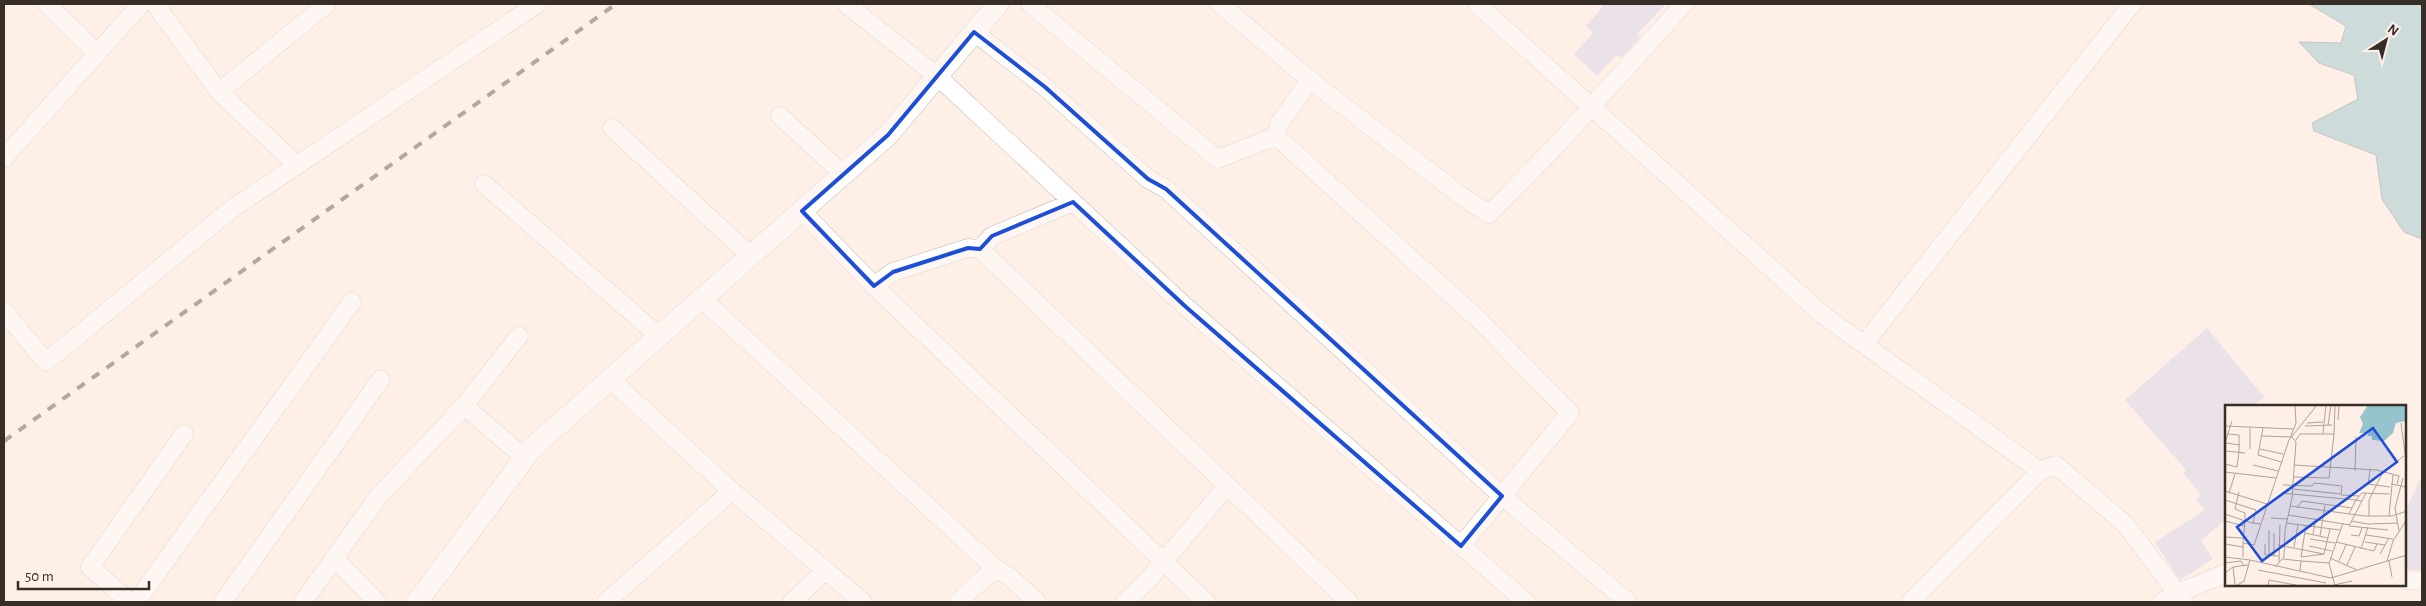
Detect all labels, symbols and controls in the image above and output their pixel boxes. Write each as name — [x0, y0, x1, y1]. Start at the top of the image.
north arrow — [2361, 15, 2411, 65]
text: N — [2385, 22, 2401, 39]
inset map — [2225, 405, 2406, 586]
scale bar — [18, 558, 149, 590]
text: 50 m — [25, 569, 54, 584]

